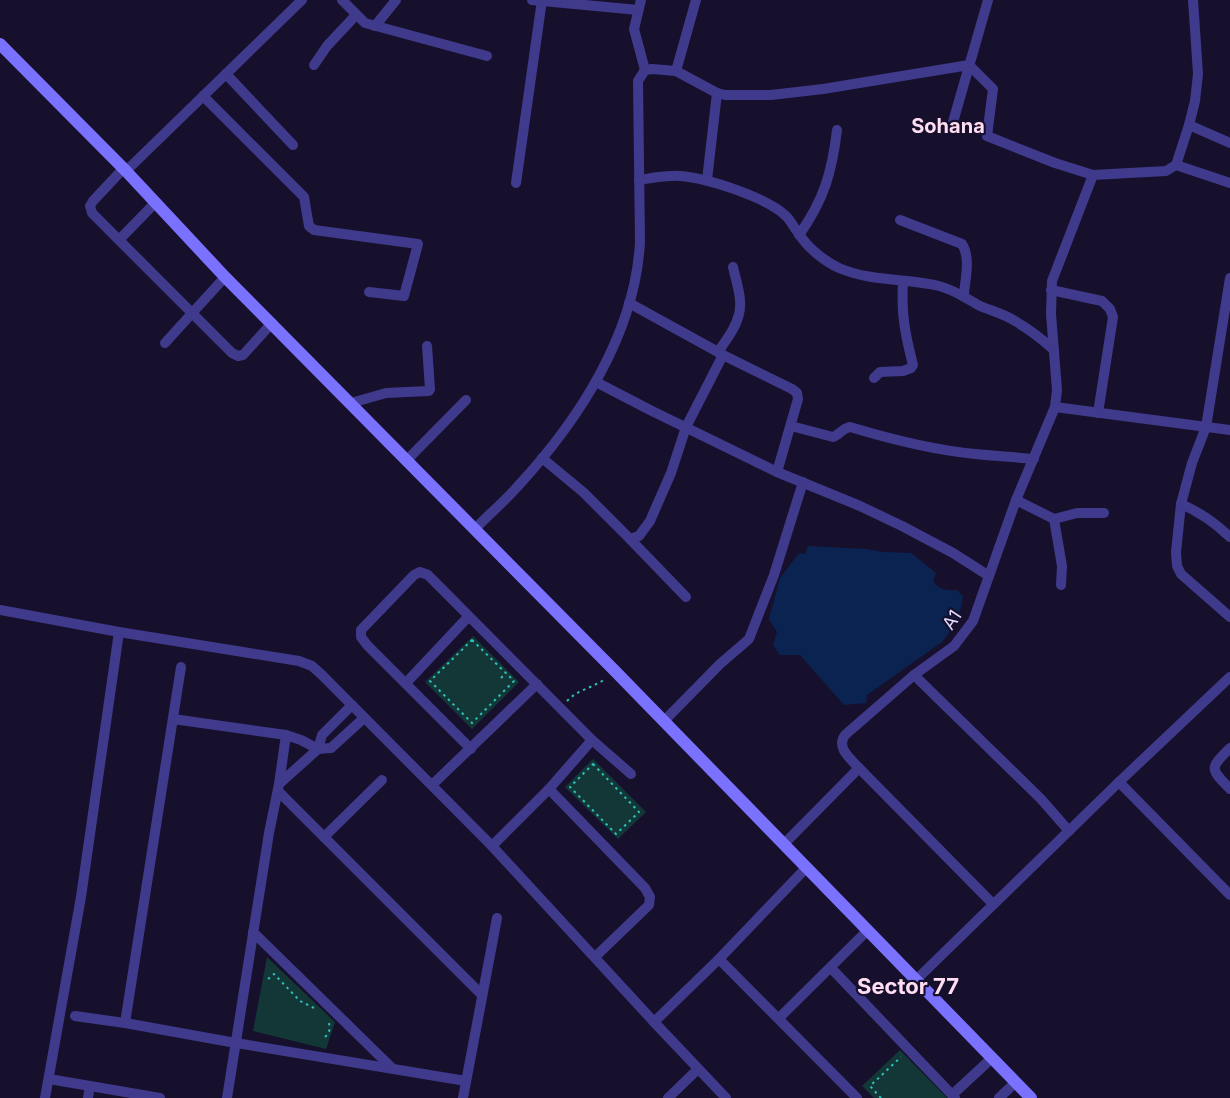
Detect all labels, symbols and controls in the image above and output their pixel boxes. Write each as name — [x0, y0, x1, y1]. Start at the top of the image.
district label: Sohana — [911, 114, 985, 138]
street label: A1 — [938, 606, 966, 634]
district label: Sector 77 — [857, 973, 959, 999]

